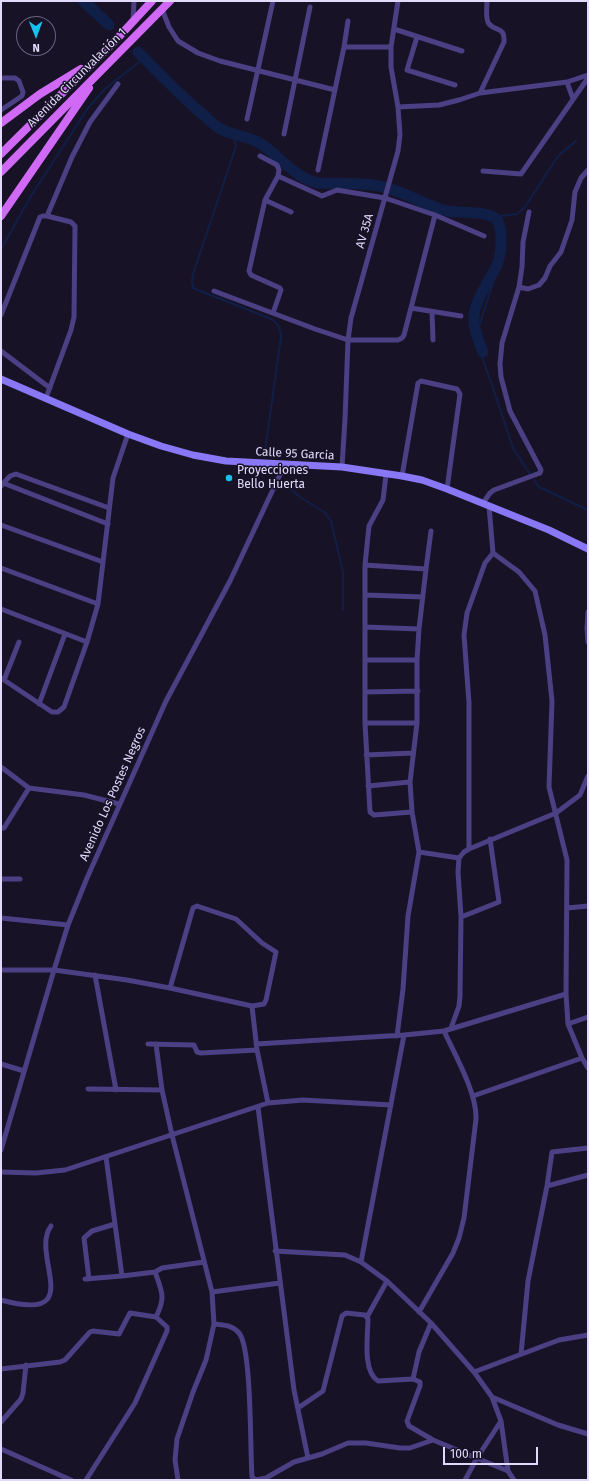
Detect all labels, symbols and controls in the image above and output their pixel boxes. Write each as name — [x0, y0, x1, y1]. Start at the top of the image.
north arrow — [16, 16, 56, 56]
street label: Avenida Circunvalación 1 — [24, 25, 130, 131]
text: N — [32, 41, 40, 54]
street label: AV 35A — [353, 212, 377, 250]
street label: Calle 95 Garcia — [255, 445, 335, 463]
place label: Proyecciones Bello Huerta — [237, 464, 308, 492]
marker: Proyecciones Bello Huerta — [224, 473, 234, 483]
street label: Avenido Los Postes Negros — [77, 725, 149, 863]
scale bar — [445, 1439, 540, 1465]
text: 100 m — [450, 1447, 482, 1461]

